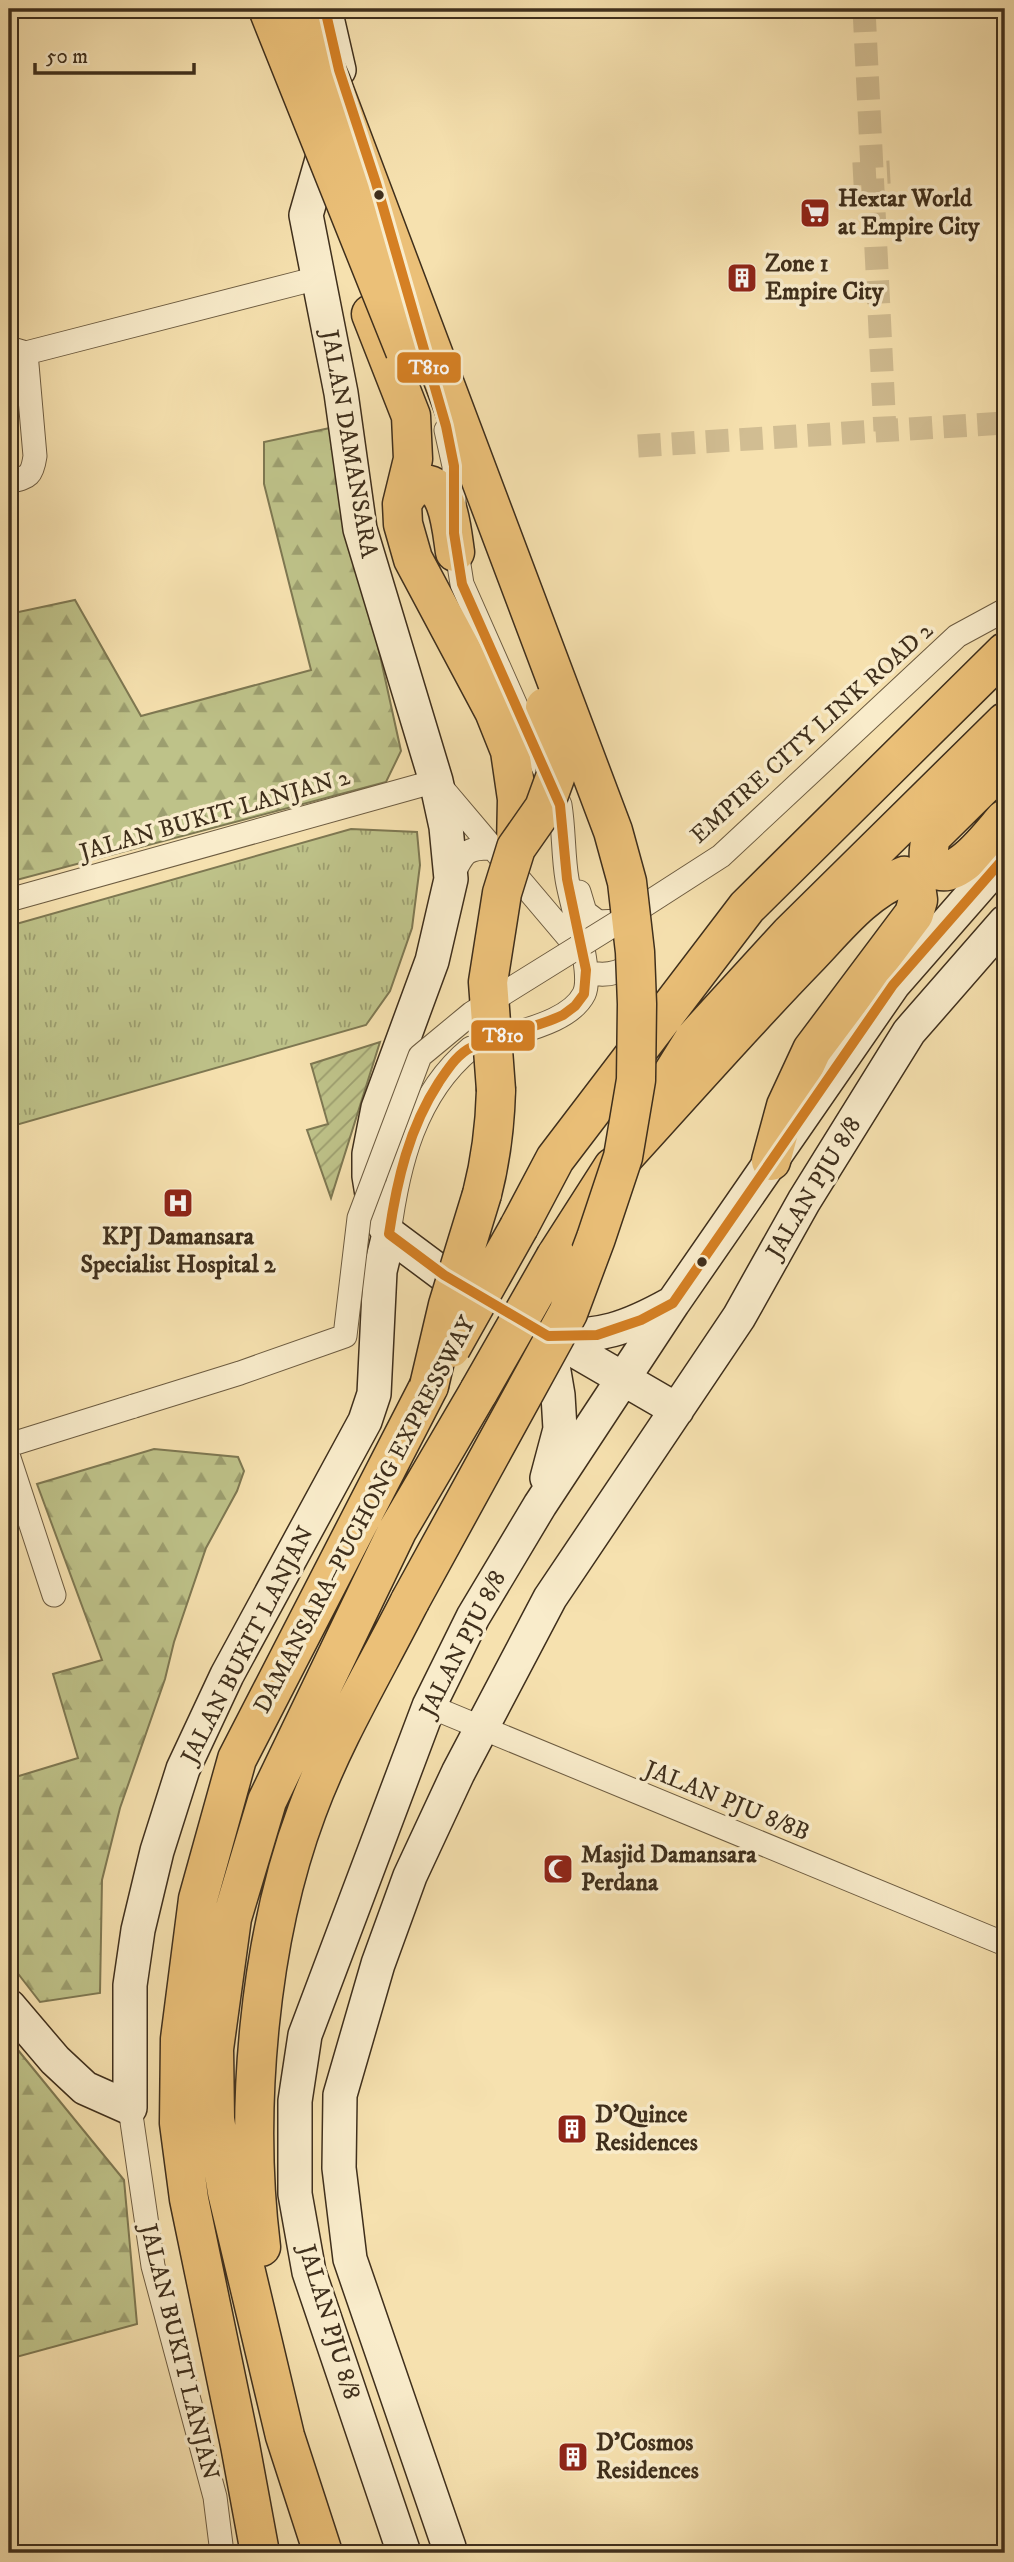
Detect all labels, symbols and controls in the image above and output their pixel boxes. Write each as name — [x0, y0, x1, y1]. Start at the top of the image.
scale bar — [35, 32, 194, 76]
text: 50 m — [46, 44, 88, 70]
place label: Hextar World at Empire City — [838, 184, 980, 242]
unlabelled marker — [372, 188, 386, 202]
supermarket icon: Hextar World at Empire City — [798, 196, 832, 230]
place label: Zone 1 Empire City — [765, 249, 884, 307]
building icon: Zone 1 Empire City — [725, 261, 759, 295]
street label: JALAN DAMANSARA — [314, 326, 384, 561]
line badge: T810 — [396, 351, 462, 384]
text: T810 — [407, 357, 450, 380]
street label: EMPIRE CITY LINK ROAD 2 — [684, 616, 940, 850]
street label: JALAN BUKIT LANJAN 2 — [74, 762, 354, 869]
line badge: T810 — [470, 1019, 536, 1052]
text: T810 — [481, 1025, 524, 1048]
street label: JALAN PJU 8/8 — [759, 1112, 868, 1266]
hospital icon: KPJ Damansara Specialist Hospital 2 — [161, 1186, 195, 1220]
place label: KPJ Damansara Specialist Hospital 2 — [80, 1222, 277, 1280]
unlabelled marker — [695, 1255, 709, 1269]
street label: DAMANSARA–PUCHONG EXPRESSWAY — [247, 1311, 483, 1719]
street label: JALAN BUKIT LANJAN — [174, 1521, 321, 1771]
street label: JALAN PJU 8/8 — [412, 1566, 513, 1724]
street label: JALAN PJU 8/8B — [638, 1753, 814, 1848]
place label: Masjid Damansara Perdana — [581, 1840, 757, 1898]
mosque icon: Masjid Damansara Perdana — [541, 1852, 575, 1886]
place label: D'Quince Residences — [595, 2100, 698, 2158]
building icon: D'Quince Residences — [555, 2112, 589, 2146]
street label: JALAN BUKIT LANJAN — [132, 2219, 225, 2483]
street label: JALAN PJU 8/8 — [291, 2239, 367, 2403]
place label: D'Cosmos Residences — [596, 2428, 699, 2486]
building icon: D'Cosmos Residences — [556, 2440, 590, 2474]

